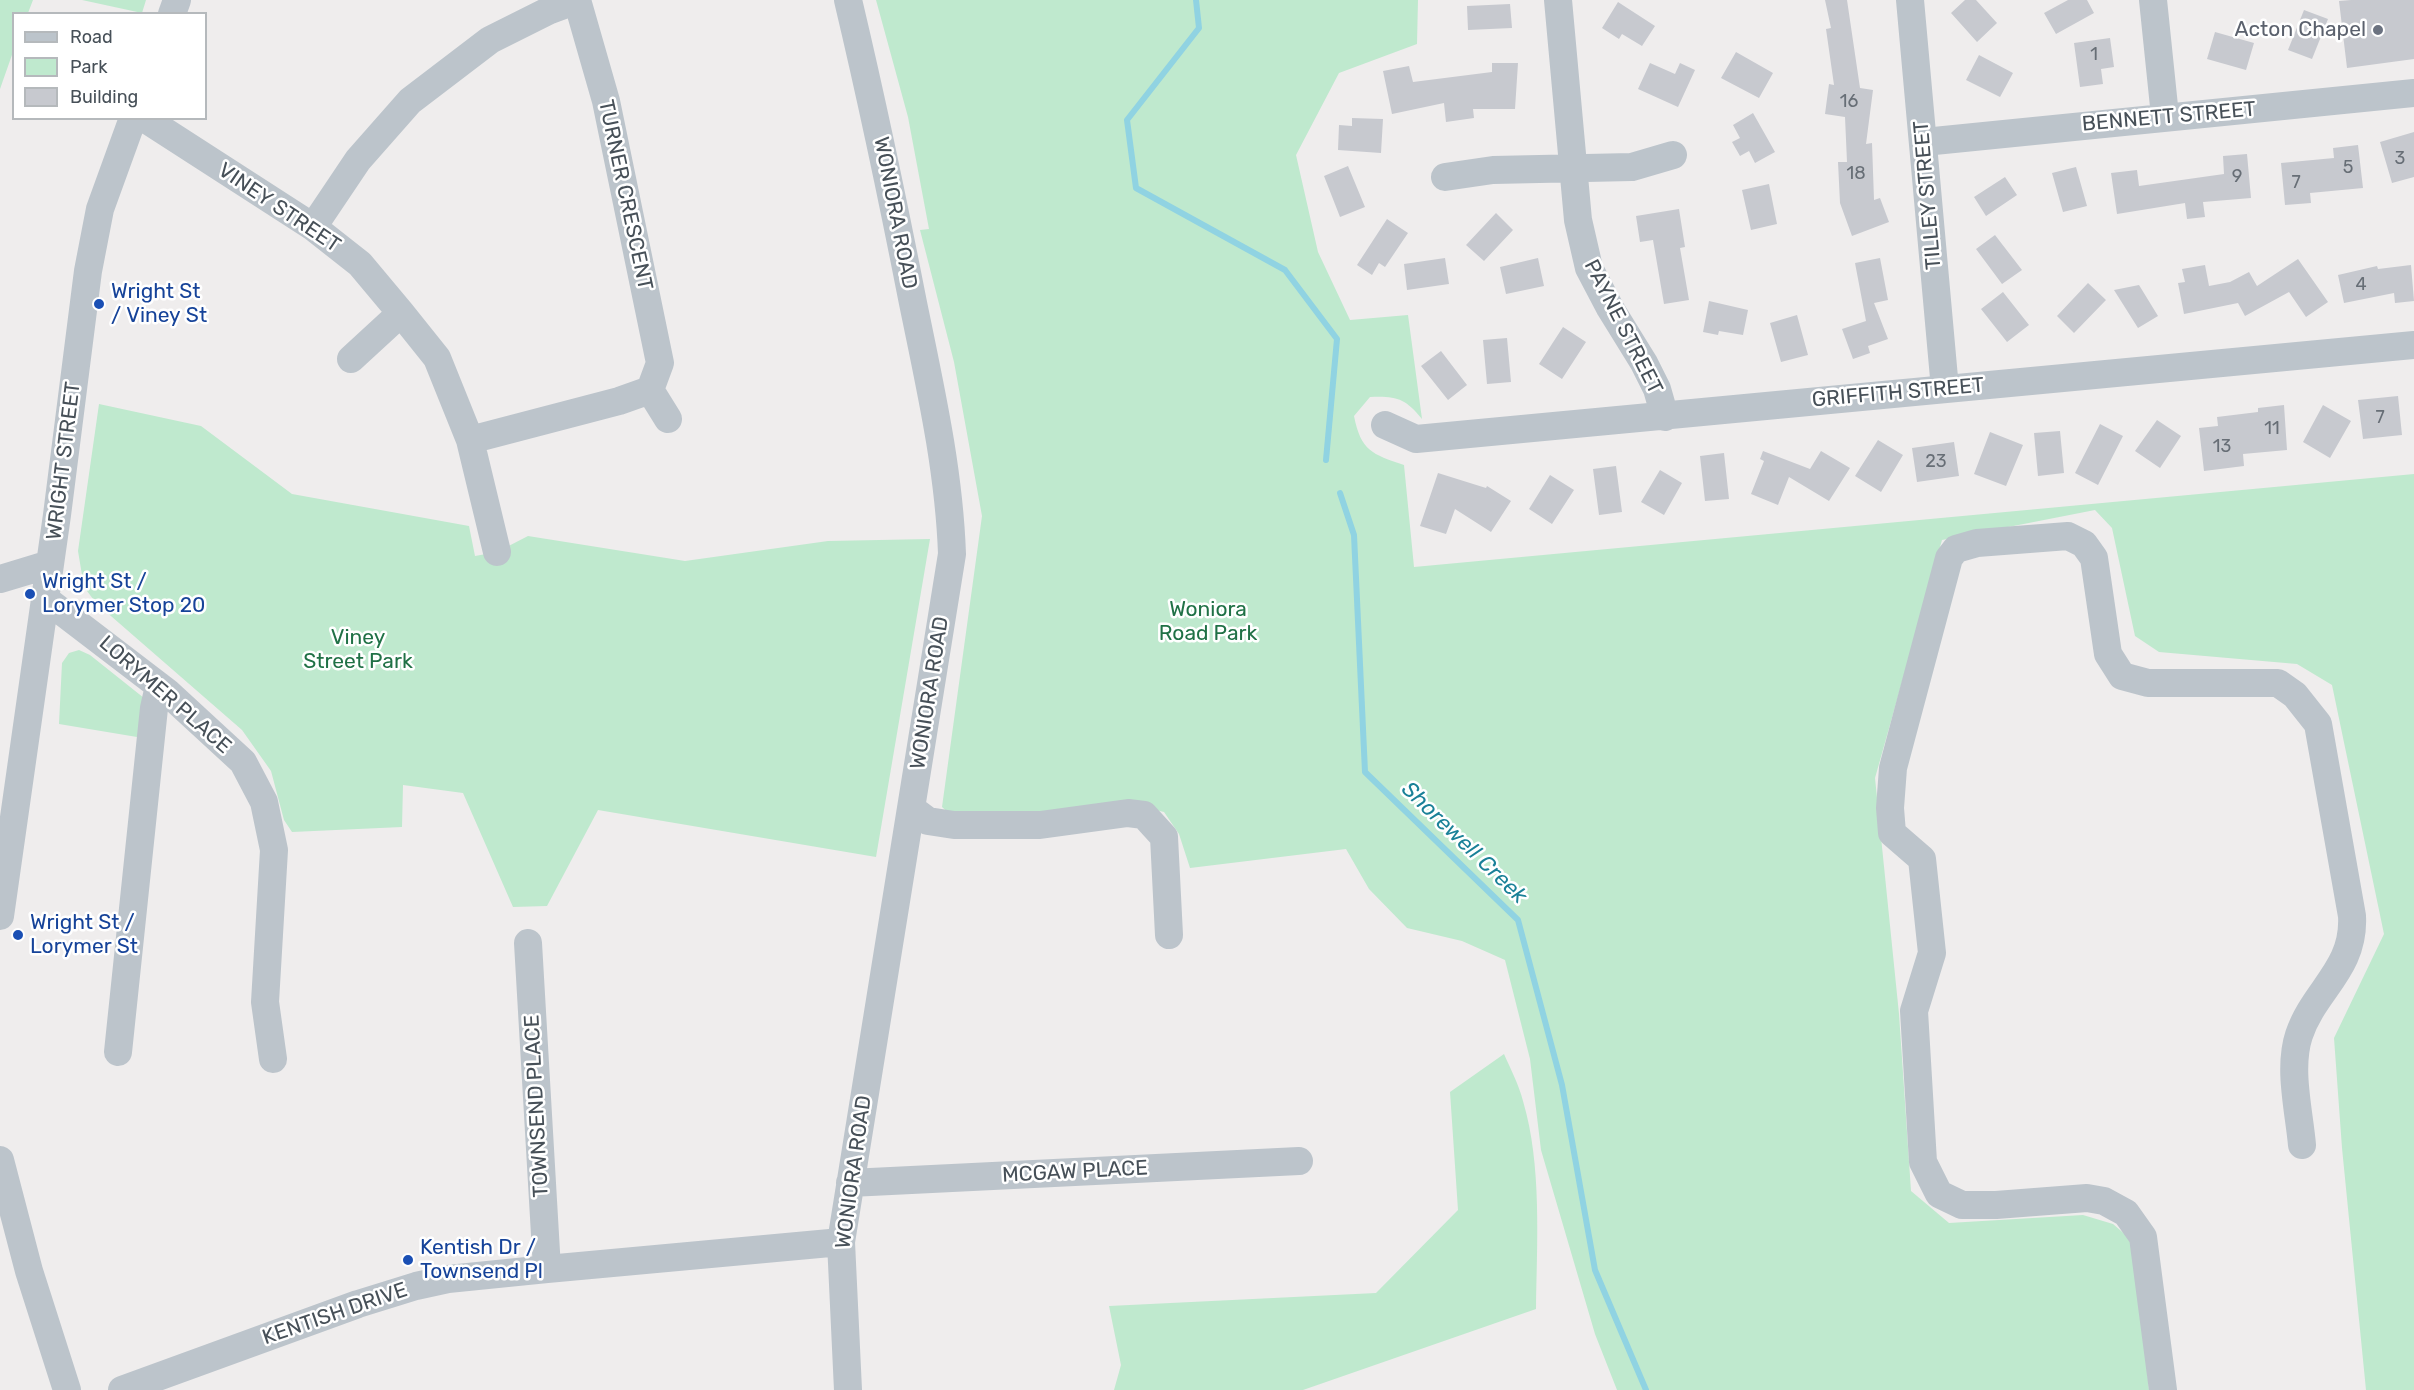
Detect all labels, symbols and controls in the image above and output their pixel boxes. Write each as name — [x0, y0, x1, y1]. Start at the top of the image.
legend — [12, 12, 207, 120]
place label: Acton Chapel — [2235, 17, 2366, 43]
marker: Acton Chapel — [2371, 23, 2385, 37]
text: Road — [70, 26, 113, 48]
house number: 1 — [2090, 44, 2098, 66]
text: Park — [70, 56, 107, 78]
text: Building — [70, 86, 138, 108]
house number: 16 — [1840, 91, 1858, 113]
street label: BENNETT STREET — [2081, 97, 2257, 137]
street label: TURNER CRESCENT — [593, 98, 657, 292]
street label: TILLEY STREET — [1909, 119, 1947, 271]
street label: WONIORA ROAD — [868, 135, 922, 291]
house number: 3 — [2395, 148, 2405, 170]
house number: 5 — [2343, 157, 2353, 179]
street label: VINEY STREET — [213, 158, 345, 258]
house number: 18 — [1846, 163, 1866, 185]
house number: 9 — [2232, 166, 2242, 188]
house number: 7 — [2291, 172, 2301, 194]
street label: PAYNE STREET — [1578, 255, 1668, 399]
house number: 4 — [2355, 274, 2367, 296]
place label: Wright St / Viney St — [111, 279, 207, 329]
marker: Wright St / Viney St — [92, 297, 106, 311]
street label: GRIFFITH STREET — [1811, 373, 1985, 413]
street label: WRIGHT STREET — [42, 380, 86, 542]
house number: 7 — [2375, 407, 2385, 429]
house number: 11 — [2264, 418, 2280, 440]
house number: 13 — [2213, 436, 2231, 458]
house number: 23 — [1925, 451, 1947, 473]
place label: Wright St / Lorymer Stop 20 — [42, 569, 205, 619]
marker: Wright St / Lorymer Stop 20 — [23, 587, 37, 601]
park label: Woniora Road Park — [1159, 597, 1257, 647]
street label: WONIORA ROAD — [905, 615, 955, 771]
park label: Viney Street Park — [303, 625, 413, 675]
street label: LORYMER PLACE — [94, 631, 236, 759]
water label: Shorewell Creek — [1396, 776, 1532, 910]
place label: Wright St / Lorymer St — [30, 910, 138, 960]
marker: Wright St / Lorymer St — [11, 928, 25, 942]
street label: TOWNSEND PLACE — [520, 1014, 554, 1198]
street label: WONIORA ROAD — [831, 1094, 877, 1250]
street label: MCGAW PLACE — [1001, 1156, 1149, 1188]
place label: Kentish Dr / Townsend Pl — [420, 1235, 543, 1285]
marker: Kentish Dr / Townsend Pl — [401, 1253, 415, 1267]
street label: KENTISH DRIVE — [259, 1277, 411, 1351]

